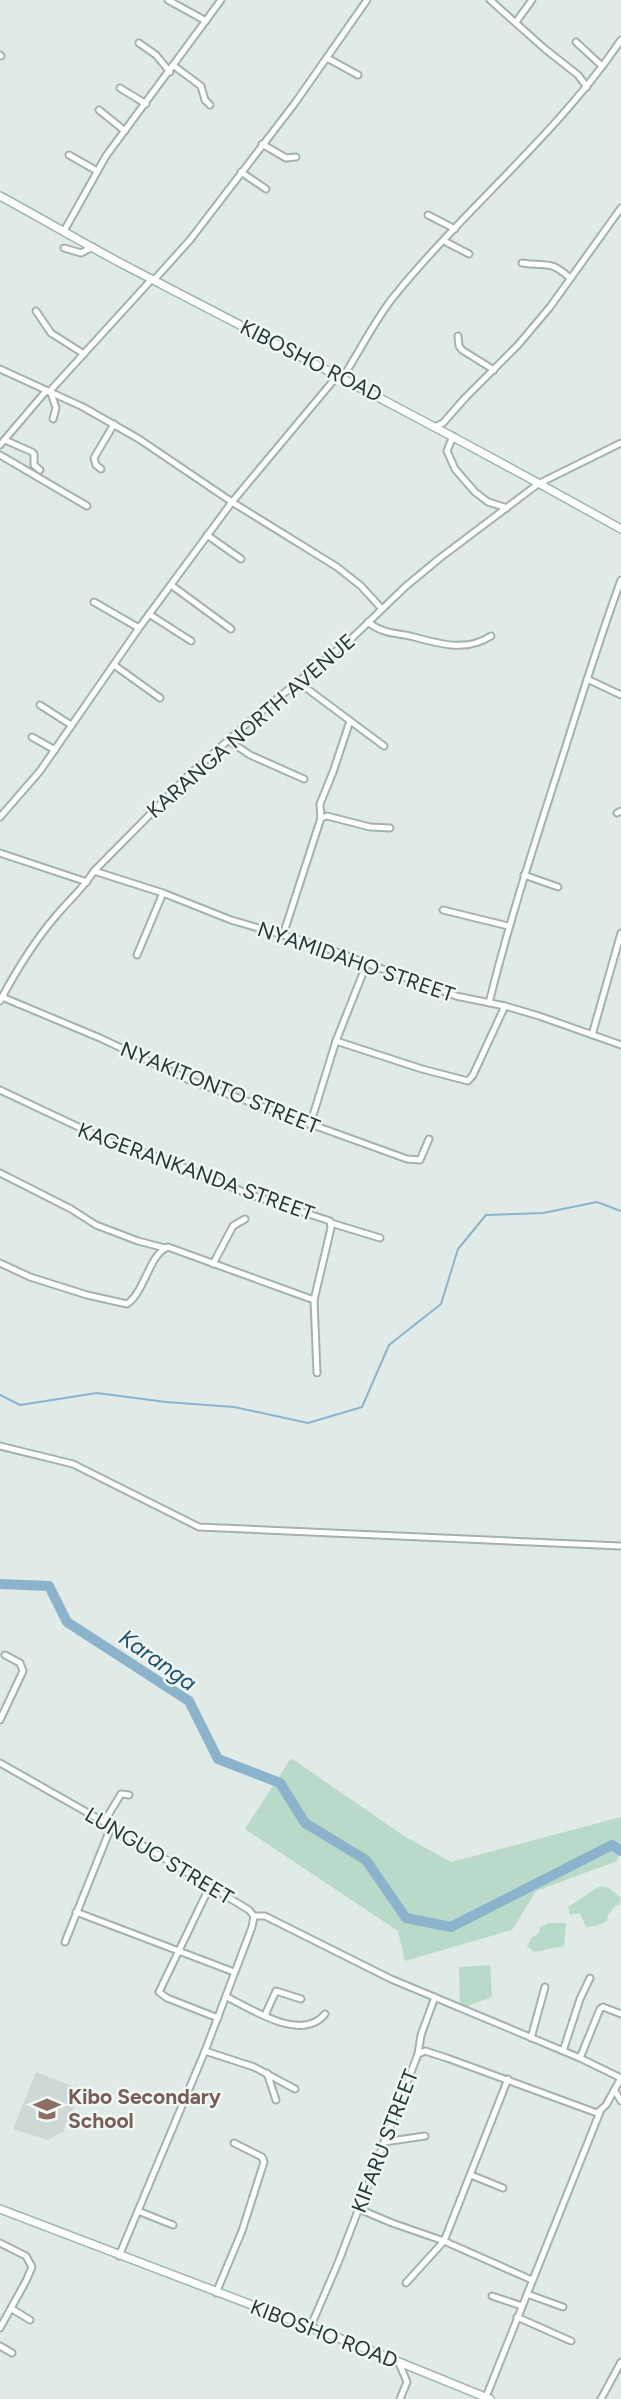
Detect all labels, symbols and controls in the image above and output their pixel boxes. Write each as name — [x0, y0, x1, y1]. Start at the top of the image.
street label: KIBOSHO ROAD — [236, 314, 386, 407]
street label: KARANGA NORTH AVENUE — [141, 628, 360, 823]
street label: NYAMIDAHO STREET — [254, 916, 458, 1007]
street label: NYAKITONTO STREET — [117, 1036, 324, 1139]
street label: KAGERANKANDA STREET — [75, 1117, 318, 1226]
water label: Karanga — [114, 1623, 202, 1697]
street label: LUNGUO STREET — [81, 1801, 238, 1910]
street label: KIFARU STREET — [346, 2065, 423, 2216]
place label: Kibo Secondary School — [68, 2084, 222, 2133]
school or university icon: Kibo Secondary School — [32, 2094, 62, 2124]
street label: KIBOSHO ROAD — [247, 2294, 401, 2373]

